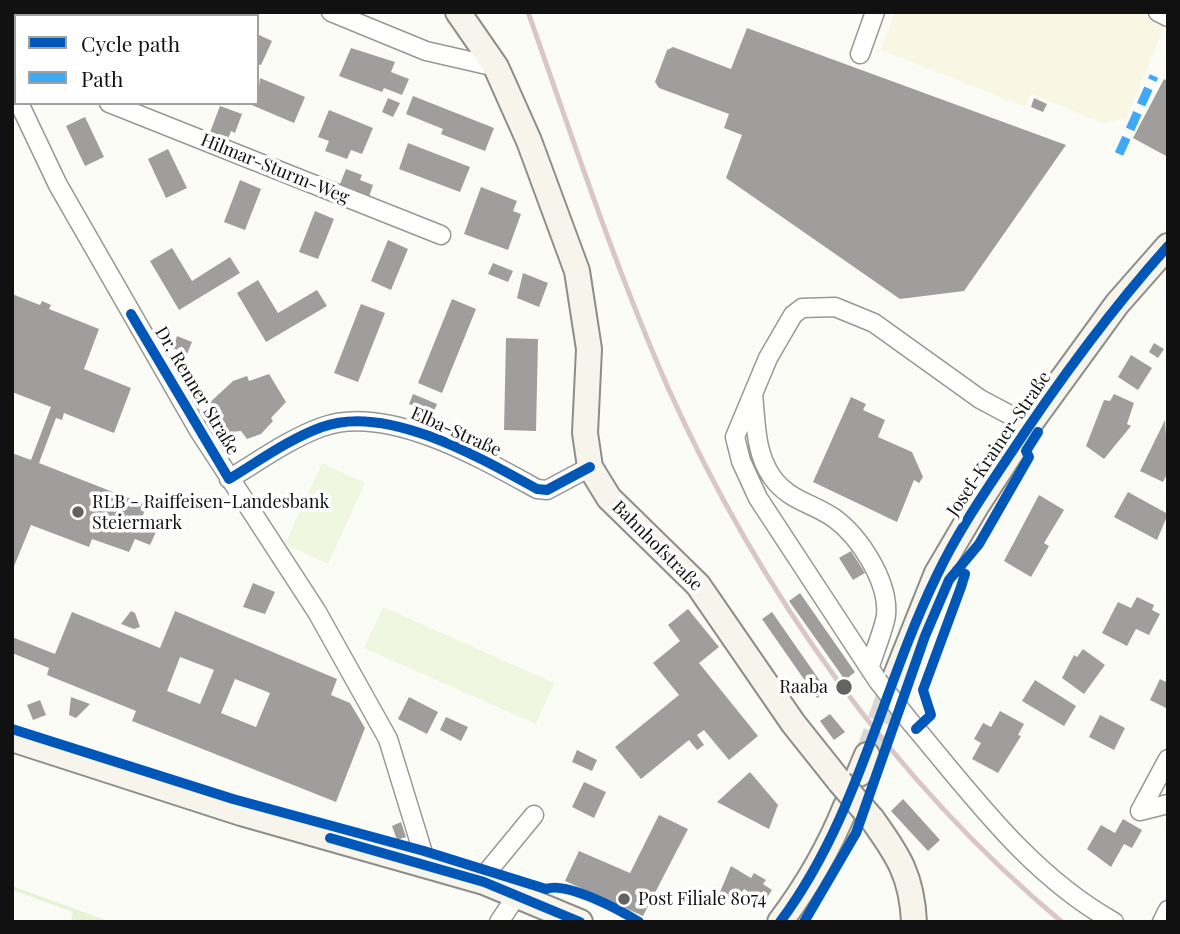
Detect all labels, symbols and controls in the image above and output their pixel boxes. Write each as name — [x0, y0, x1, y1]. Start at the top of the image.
legend — [14, 14, 259, 105]
text: Cycle path — [81, 29, 180, 57]
text: Path — [81, 64, 123, 92]
street label: Hilmar-Sturm-Weg — [197, 129, 353, 209]
street label: Dr. Renner Straße — [150, 323, 244, 459]
street label: Josef-Krainer-Straße — [942, 367, 1056, 521]
street label: Elba-Straße — [407, 402, 505, 462]
place label: RLB - Raiffeisen-Landesbank Steiermark — [92, 491, 329, 534]
street label: Bahnhofstraße — [607, 496, 707, 596]
marker: RLB - Raiffeisen-Landesbank Steiermark — [70, 504, 86, 520]
place label: Raaba — [779, 676, 828, 698]
marker: Raaba — [834, 677, 854, 697]
place label: Post Filiale 8074 — [638, 888, 766, 910]
marker: Post Filiale 8074 — [616, 891, 632, 907]

